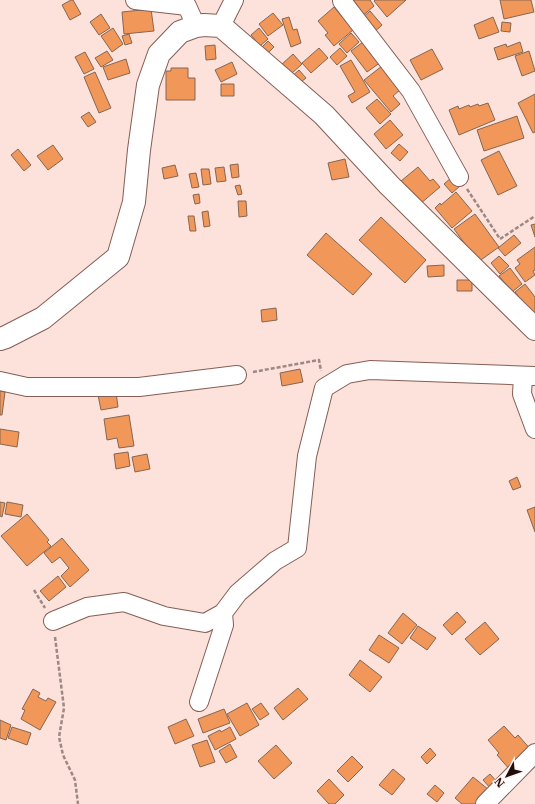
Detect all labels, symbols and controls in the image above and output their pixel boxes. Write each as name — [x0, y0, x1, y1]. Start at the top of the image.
north arrow — [487, 756, 527, 796]
text: N — [491, 774, 508, 790]

